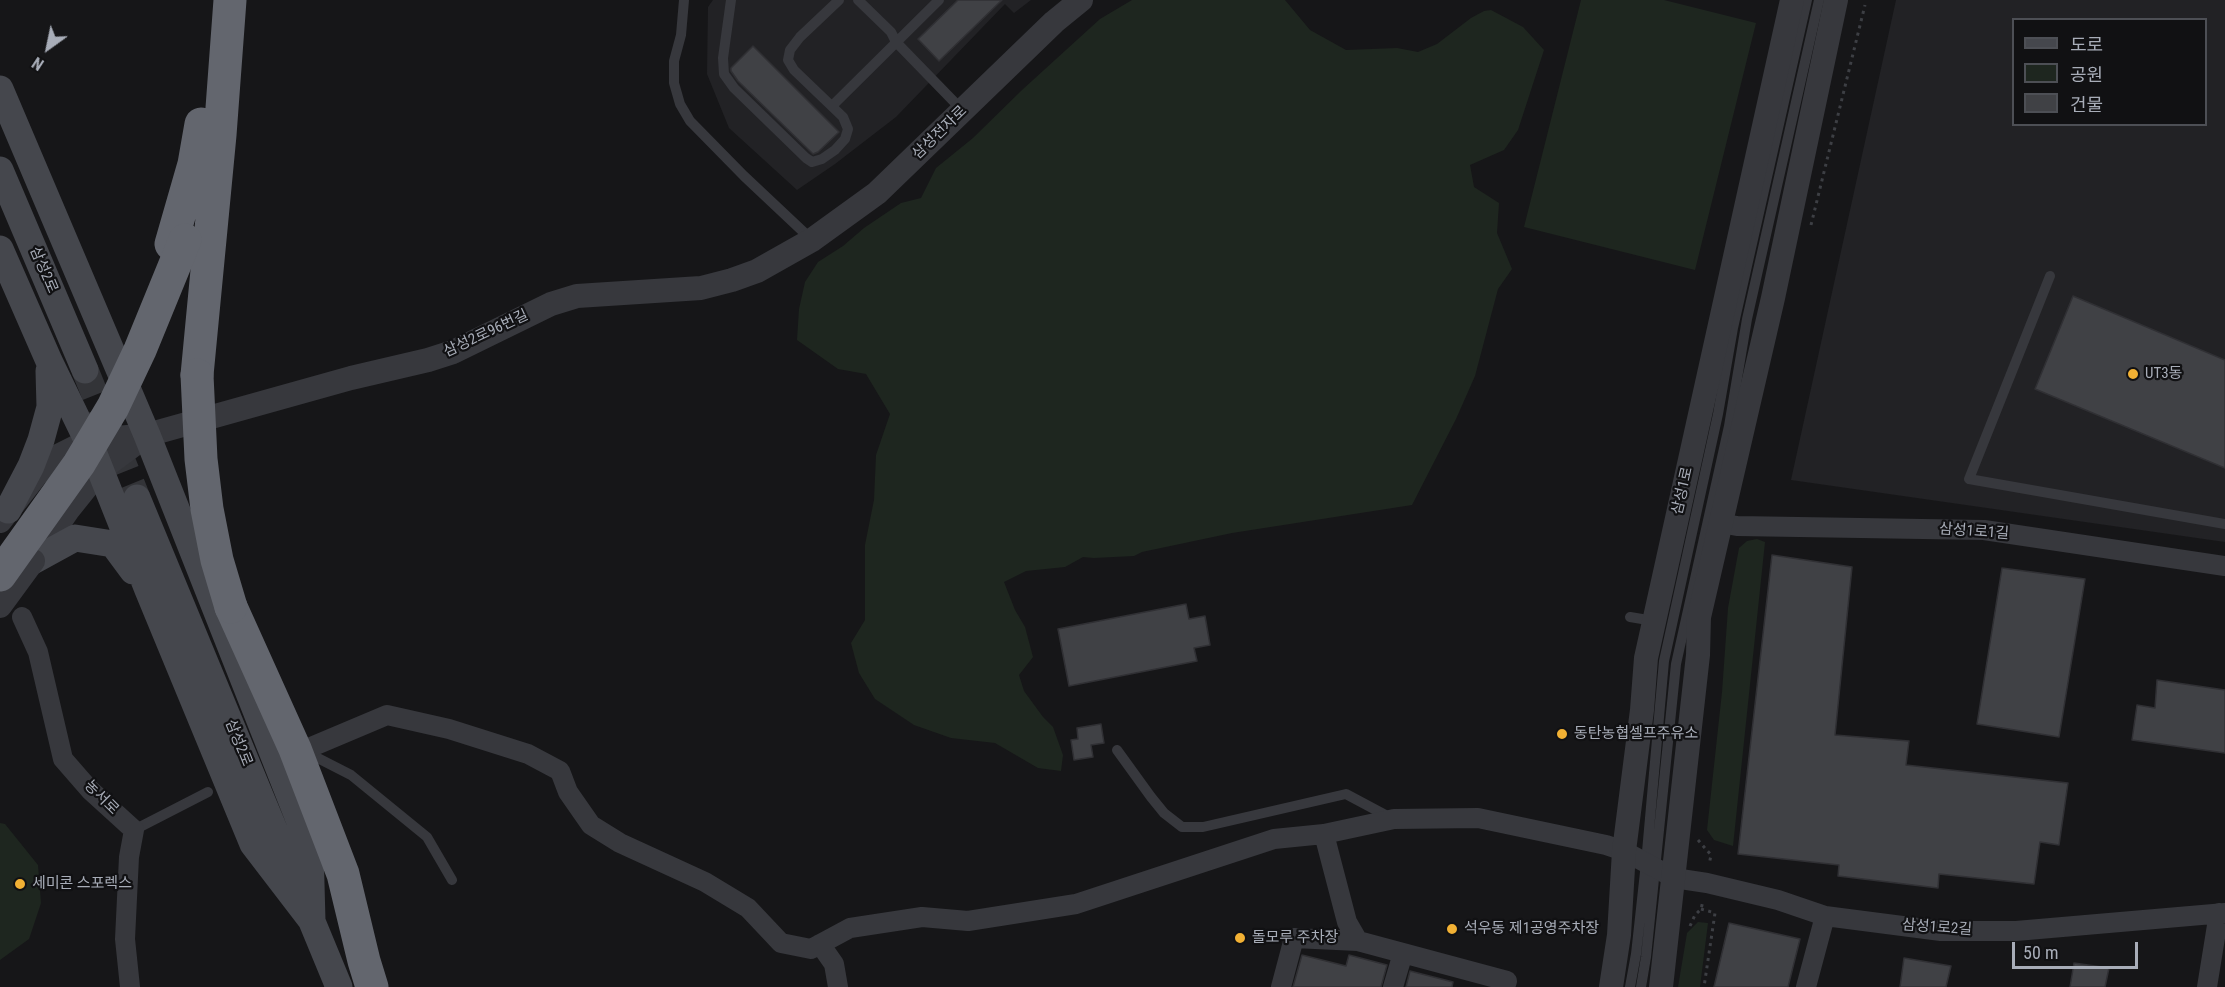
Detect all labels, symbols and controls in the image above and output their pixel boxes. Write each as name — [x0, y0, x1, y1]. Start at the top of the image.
north arrow — [18, 18, 78, 78]
legend — [2012, 18, 2207, 126]
text: 도로 — [2070, 34, 2103, 55]
text: N — [29, 53, 47, 74]
text: 공원 — [2070, 64, 2103, 85]
text: 건물 — [2070, 94, 2103, 115]
street label: 삼성전자로 — [909, 103, 971, 163]
street label: 삼성2로 — [25, 244, 61, 296]
street label: 삼성2로96번길 — [441, 307, 531, 361]
place label: UT3동 — [2145, 365, 2182, 383]
marker: UT3동 — [2126, 367, 2140, 381]
street label: 삼성1로 — [1669, 465, 1697, 517]
street label: 삼성1로1길 — [1938, 521, 2010, 543]
street label: 삼성2로 — [221, 717, 255, 769]
place label: 동탄농협셀프주유소 — [1574, 725, 1698, 743]
marker: 동탄농협셀프주유소 — [1555, 727, 1569, 741]
street label: 농서로 — [80, 777, 122, 819]
place label: 세미콘 스포렉스 — [32, 875, 132, 893]
marker: 세미콘 스포렉스 — [13, 877, 27, 891]
street label: 삼성1로2길 — [1901, 917, 1973, 939]
place label: 석우동 제1공영주차장 — [1464, 920, 1599, 938]
marker: 석우동 제1공영주차장 — [1445, 922, 1459, 936]
place label: 돌모루 주차장 — [1252, 929, 1338, 947]
scale bar — [2015, 930, 2141, 968]
marker: 돌모루 주차장 — [1233, 931, 1247, 945]
text: 50 m — [2023, 942, 2058, 963]

